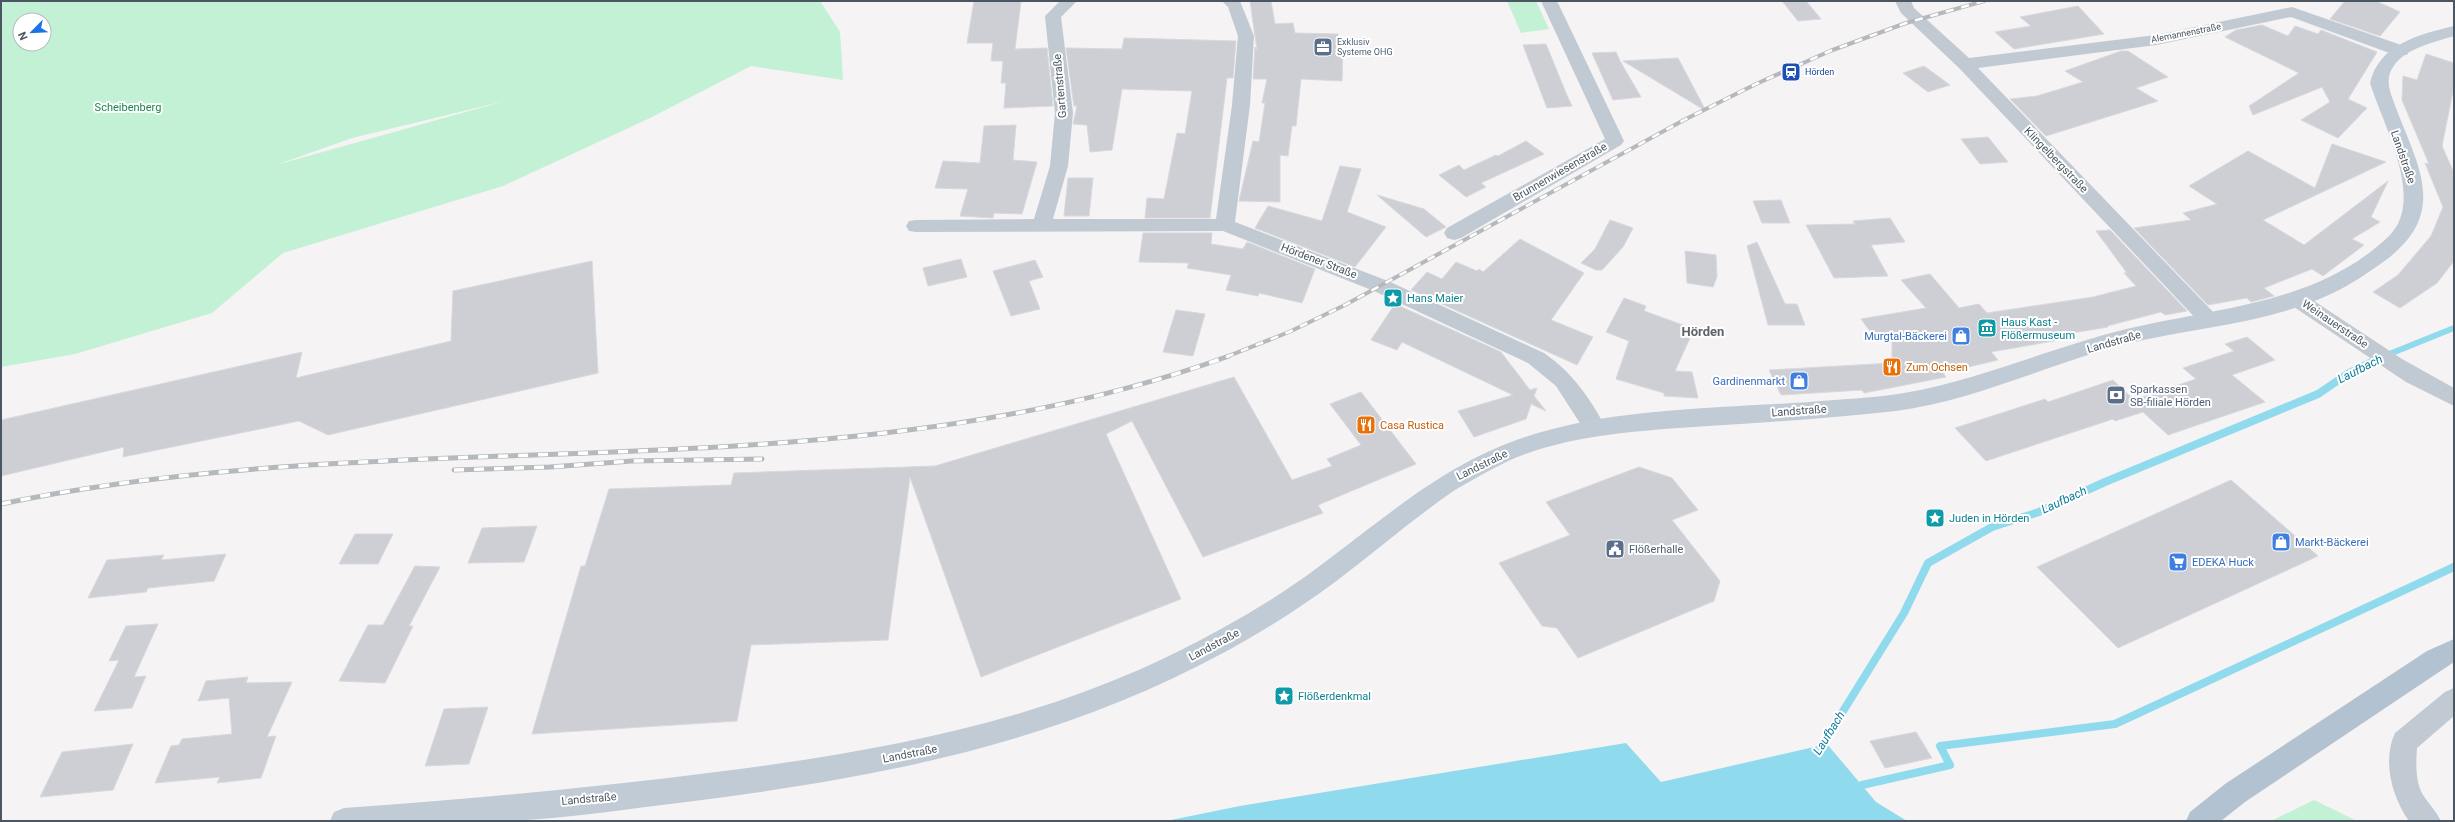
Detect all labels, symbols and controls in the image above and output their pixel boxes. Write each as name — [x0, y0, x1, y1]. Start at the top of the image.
north arrow — [12, 12, 52, 52]
street label: Alemannenstraße — [2150, 21, 2222, 45]
text: N — [16, 29, 31, 42]
office icon: Exklusiv Systeme OHG — [1312, 36, 1334, 58]
place label: Exklusiv Systeme OHG — [1337, 37, 1393, 57]
street label: Gartenstraße — [1051, 53, 1069, 119]
station icon: Hörden — [1780, 61, 1802, 83]
place label: Hörden — [1805, 67, 1834, 77]
park label: Scheibenberg — [95, 101, 161, 114]
street label: Klingelbergstraße — [2021, 125, 2091, 196]
street label: Landstraße — [2388, 129, 2418, 185]
street label: Brunnenwiesenstraße — [1511, 140, 1609, 204]
street label: Hördener Straße — [1279, 241, 1359, 281]
place icon: Hans Maier — [1382, 287, 1404, 309]
place label: Hans Maier — [1407, 292, 1463, 305]
street label: Weinauerstraße — [2299, 297, 2371, 351]
place label: Haus Kast - Flößermuseum — [2001, 316, 2075, 342]
museum icon: Haus Kast - Flößermuseum — [1976, 317, 1998, 339]
district label: Hörden — [1682, 324, 1724, 339]
shop icon: Murgtal-Bäckerei — [1950, 325, 1972, 347]
street label: Landstraße — [2086, 328, 2143, 356]
place label: Murgtal-Bäckerei — [1864, 330, 1947, 343]
water label: Laufbach — [2335, 352, 2385, 386]
restaurant icon: Zum Ochsen — [1881, 356, 1903, 378]
place label: Zum Ochsen — [1906, 361, 1968, 374]
shop icon: Gardinenmarkt — [1788, 370, 1810, 392]
place label: Gardinenmarkt — [1713, 375, 1785, 388]
place label: Sparkassen SB-filiale Hörden — [2130, 383, 2211, 409]
bank icon: Sparkassen SB-filiale Hörden — [2105, 384, 2127, 406]
street label: Landstraße — [1771, 403, 1827, 419]
restaurant icon: Casa Rustica — [1355, 414, 1377, 436]
place label: Casa Rustica — [1380, 419, 1444, 432]
street label: Landstraße — [1454, 447, 1510, 483]
water label: Laufbach — [2039, 483, 2089, 517]
place icon: Juden in Hörden — [1924, 507, 1946, 529]
place label: Juden in Hörden — [1949, 512, 2029, 525]
shop icon: Markt-Bäckerei — [2270, 531, 2292, 553]
place label: Markt-Bäckerei — [2295, 536, 2369, 549]
public building icon: Flößerhalle — [1604, 538, 1626, 560]
place label: Flößerhalle — [1629, 543, 1684, 556]
supermarket icon: EDEKA Huck — [2167, 551, 2189, 573]
place label: EDEKA Huck — [2192, 556, 2254, 569]
street label: Landstraße — [1187, 626, 1242, 664]
place icon: Flößerdenkmal — [1273, 685, 1295, 707]
place label: Flößerdenkmal — [1298, 690, 1371, 703]
water label: Laufbach — [1810, 709, 1848, 757]
street label: Landstraße — [882, 742, 939, 766]
street label: Landstraße — [561, 790, 617, 808]

